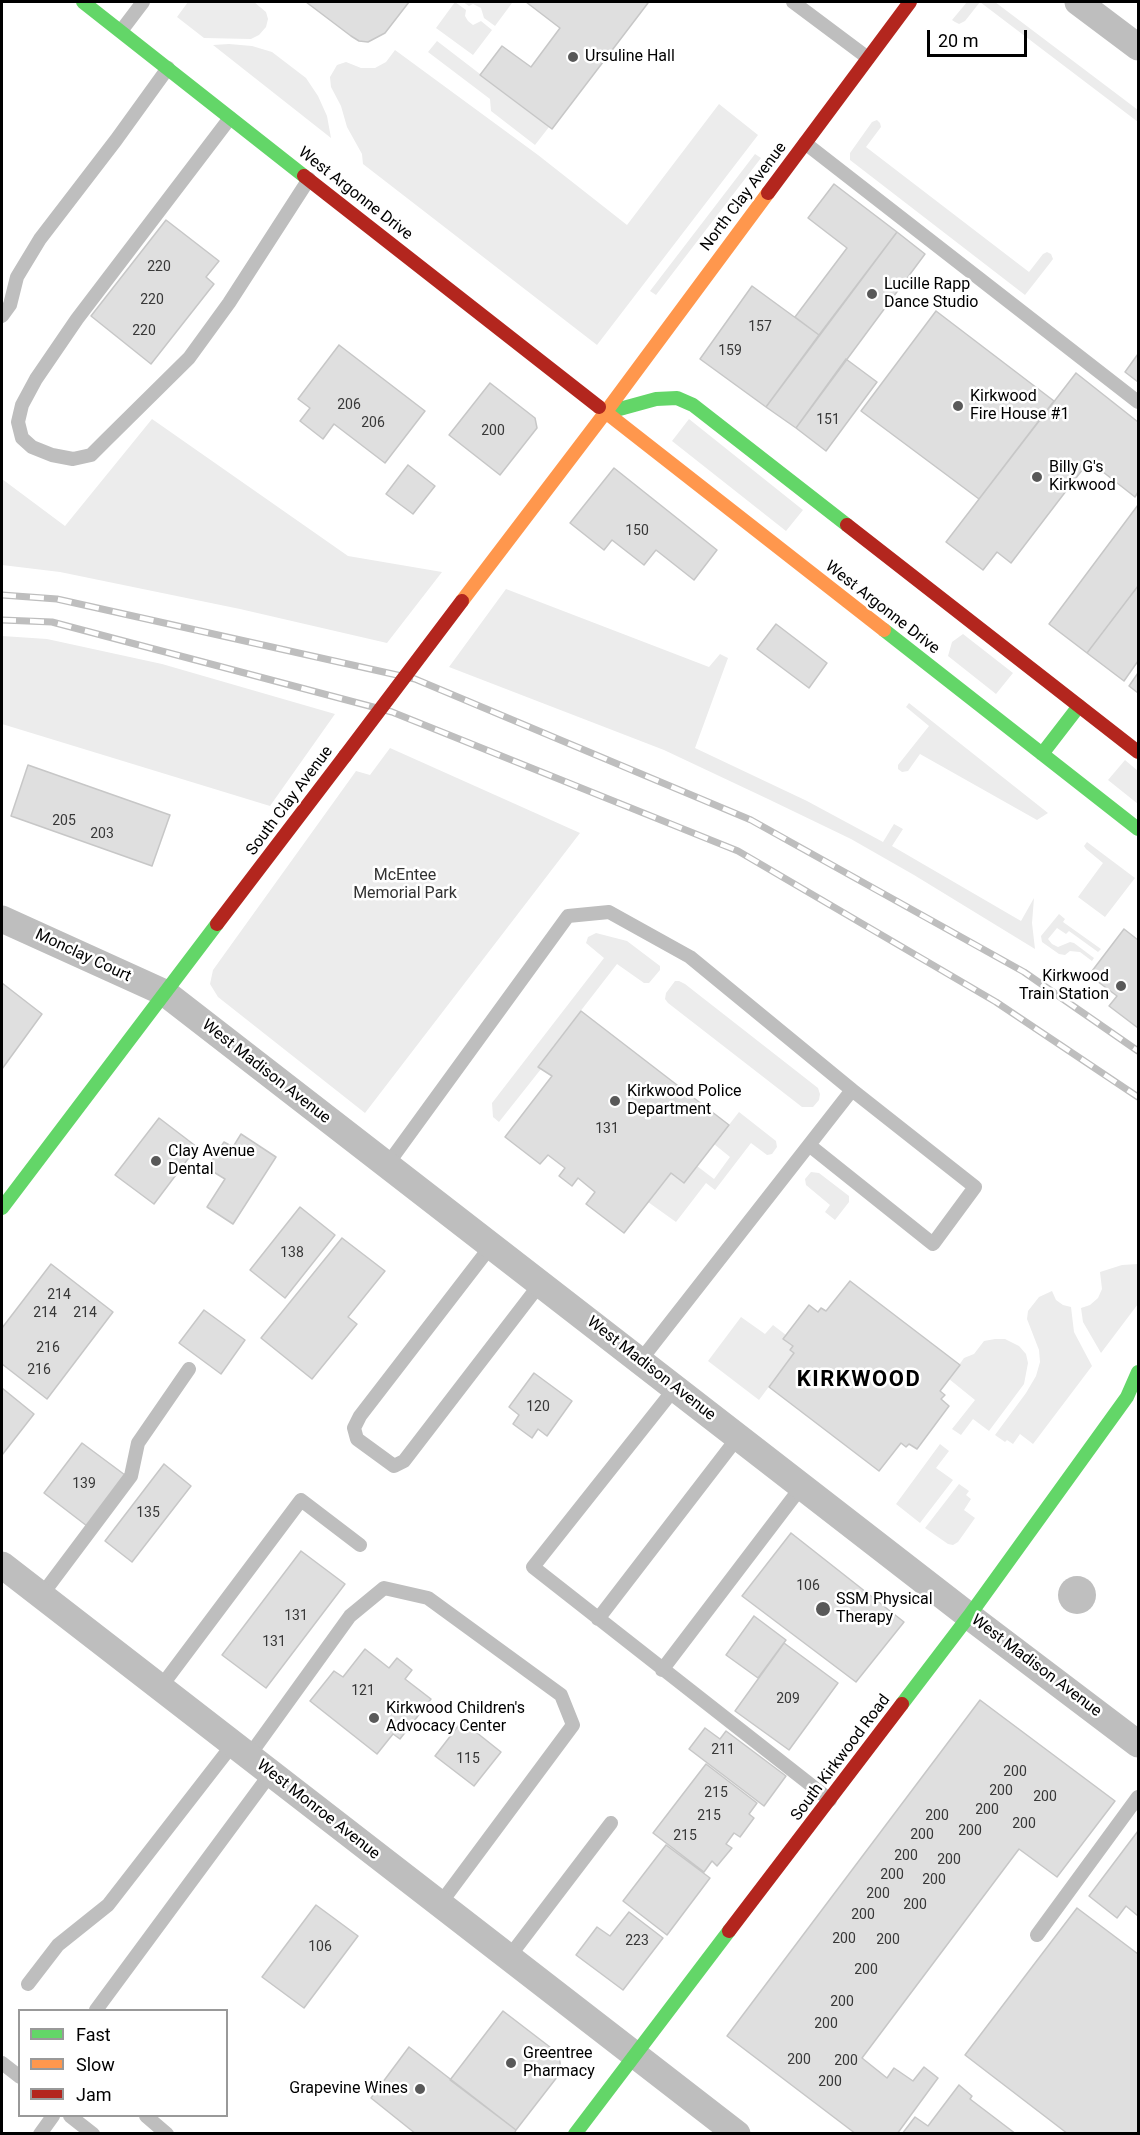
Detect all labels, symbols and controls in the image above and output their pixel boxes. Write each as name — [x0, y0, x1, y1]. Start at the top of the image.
scale bar — [930, 18, 1030, 56]
text: 20 m — [938, 30, 978, 51]
place label: Ursuline Hall — [585, 47, 675, 67]
marker: Ursuline Hall — [566, 50, 580, 64]
street label: North Clay Avenue — [697, 139, 791, 255]
street label: West Argonne Drive — [294, 143, 416, 245]
house number: 220 — [147, 259, 171, 275]
place label: Lucille Rapp Dance Studio — [884, 275, 978, 313]
marker: Lucille Rapp Dance Studio — [865, 287, 879, 301]
house number: 220 — [140, 292, 164, 308]
house number: 157 — [748, 319, 772, 335]
house number: 220 — [132, 323, 156, 339]
house number: 159 — [718, 343, 742, 359]
place label: Kirkwood Fire House #1 — [970, 387, 1069, 425]
house number: 206 — [337, 397, 361, 413]
marker: Kirkwood Fire House #1 — [951, 399, 965, 413]
house number: 151 — [816, 412, 840, 428]
house number: 206 — [361, 415, 385, 431]
house number: 200 — [481, 423, 505, 439]
place label: Billy G's Kirkwood — [1049, 458, 1116, 496]
marker: Billy G's Kirkwood — [1030, 470, 1044, 484]
house number: 150 — [625, 523, 649, 539]
street label: West Argonne Drive — [821, 557, 943, 659]
street label: South Clay Avenue — [243, 742, 337, 860]
house number: 205 — [52, 813, 76, 829]
house number: 203 — [90, 826, 114, 842]
park label: McEntee Memorial Park — [353, 866, 457, 904]
street label: Monclay Court — [32, 925, 134, 987]
place label: Kirkwood Train Station — [1019, 967, 1109, 1005]
marker: Kirkwood Train Station — [1114, 979, 1128, 993]
street label: West Madison Avenue — [198, 1016, 334, 1128]
place label: Kirkwood Police Department — [627, 1082, 741, 1120]
marker: Kirkwood Police Department — [608, 1094, 622, 1108]
house number: 131 — [595, 1121, 619, 1137]
place label: Clay Avenue Dental — [168, 1142, 255, 1180]
marker: Clay Avenue Dental — [149, 1154, 163, 1168]
house number: 138 — [280, 1245, 304, 1261]
house number: 214 — [47, 1287, 71, 1303]
house number: 214 — [33, 1305, 57, 1321]
house number: 214 — [73, 1305, 97, 1321]
street label: West Madison Avenue — [583, 1313, 719, 1425]
house number: 216 — [36, 1340, 60, 1356]
house number: 216 — [27, 1362, 51, 1378]
district label: KIRKWOOD — [797, 1367, 921, 1393]
house number: 120 — [526, 1399, 550, 1415]
house number: 139 — [72, 1476, 96, 1492]
house number: 135 — [136, 1505, 160, 1521]
house number: 106 — [796, 1578, 820, 1594]
place label: SSM Physical Therapy — [836, 1590, 933, 1628]
marker: SSM Physical Therapy — [814, 1600, 832, 1618]
house number: 131 — [284, 1608, 308, 1624]
street label: West Madison Avenue — [967, 1611, 1105, 1721]
house number: 131 — [262, 1634, 286, 1650]
house number: 121 — [351, 1683, 375, 1699]
house number: 209 — [776, 1691, 800, 1707]
street label: South Kirkwood Road — [787, 1691, 895, 1825]
place label: Kirkwood Children's Advocacy Center — [386, 1699, 525, 1737]
marker: Kirkwood Children's Advocacy Center — [367, 1711, 381, 1725]
house number: 211 — [711, 1742, 735, 1758]
house number: 115 — [456, 1751, 480, 1767]
street label: West Monroe Avenue — [253, 1756, 383, 1864]
house number: 200 — [1003, 1764, 1027, 1780]
house number: 200 — [989, 1783, 1013, 1799]
house number: 215 — [704, 1785, 728, 1801]
house number: 200 — [1033, 1789, 1057, 1805]
house number: 200 — [975, 1802, 999, 1818]
house number: 215 — [697, 1808, 721, 1824]
house number: 200 — [925, 1808, 949, 1824]
house number: 200 — [1012, 1816, 1036, 1832]
house number: 200 — [958, 1823, 982, 1839]
house number: 200 — [910, 1827, 934, 1843]
house number: 215 — [673, 1828, 697, 1844]
house number: 200 — [894, 1848, 918, 1864]
house number: 200 — [937, 1852, 961, 1868]
house number: 200 — [880, 1867, 904, 1883]
house number: 200 — [922, 1872, 946, 1888]
house number: 200 — [866, 1886, 890, 1902]
house number: 200 — [903, 1897, 927, 1913]
house number: 200 — [851, 1907, 875, 1923]
house number: 200 — [832, 1931, 856, 1947]
house number: 200 — [876, 1932, 900, 1948]
house number: 223 — [625, 1933, 649, 1949]
house number: 106 — [308, 1939, 332, 1955]
house number: 200 — [854, 1962, 878, 1978]
house number: 200 — [830, 1994, 854, 2010]
legend — [18, 2009, 228, 2117]
house number: 200 — [814, 2016, 838, 2032]
text: Fast — [76, 2024, 111, 2045]
place label: Greentree Pharmacy — [523, 2044, 595, 2082]
house number: 200 — [787, 2052, 811, 2068]
house number: 200 — [834, 2053, 858, 2069]
text: Slow — [76, 2054, 115, 2075]
marker: Greentree Pharmacy — [504, 2056, 518, 2070]
house number: 200 — [818, 2074, 842, 2090]
place label: Grapevine Wines — [289, 2079, 408, 2099]
marker: Grapevine Wines — [413, 2082, 427, 2096]
text: Jam — [76, 2084, 112, 2105]

